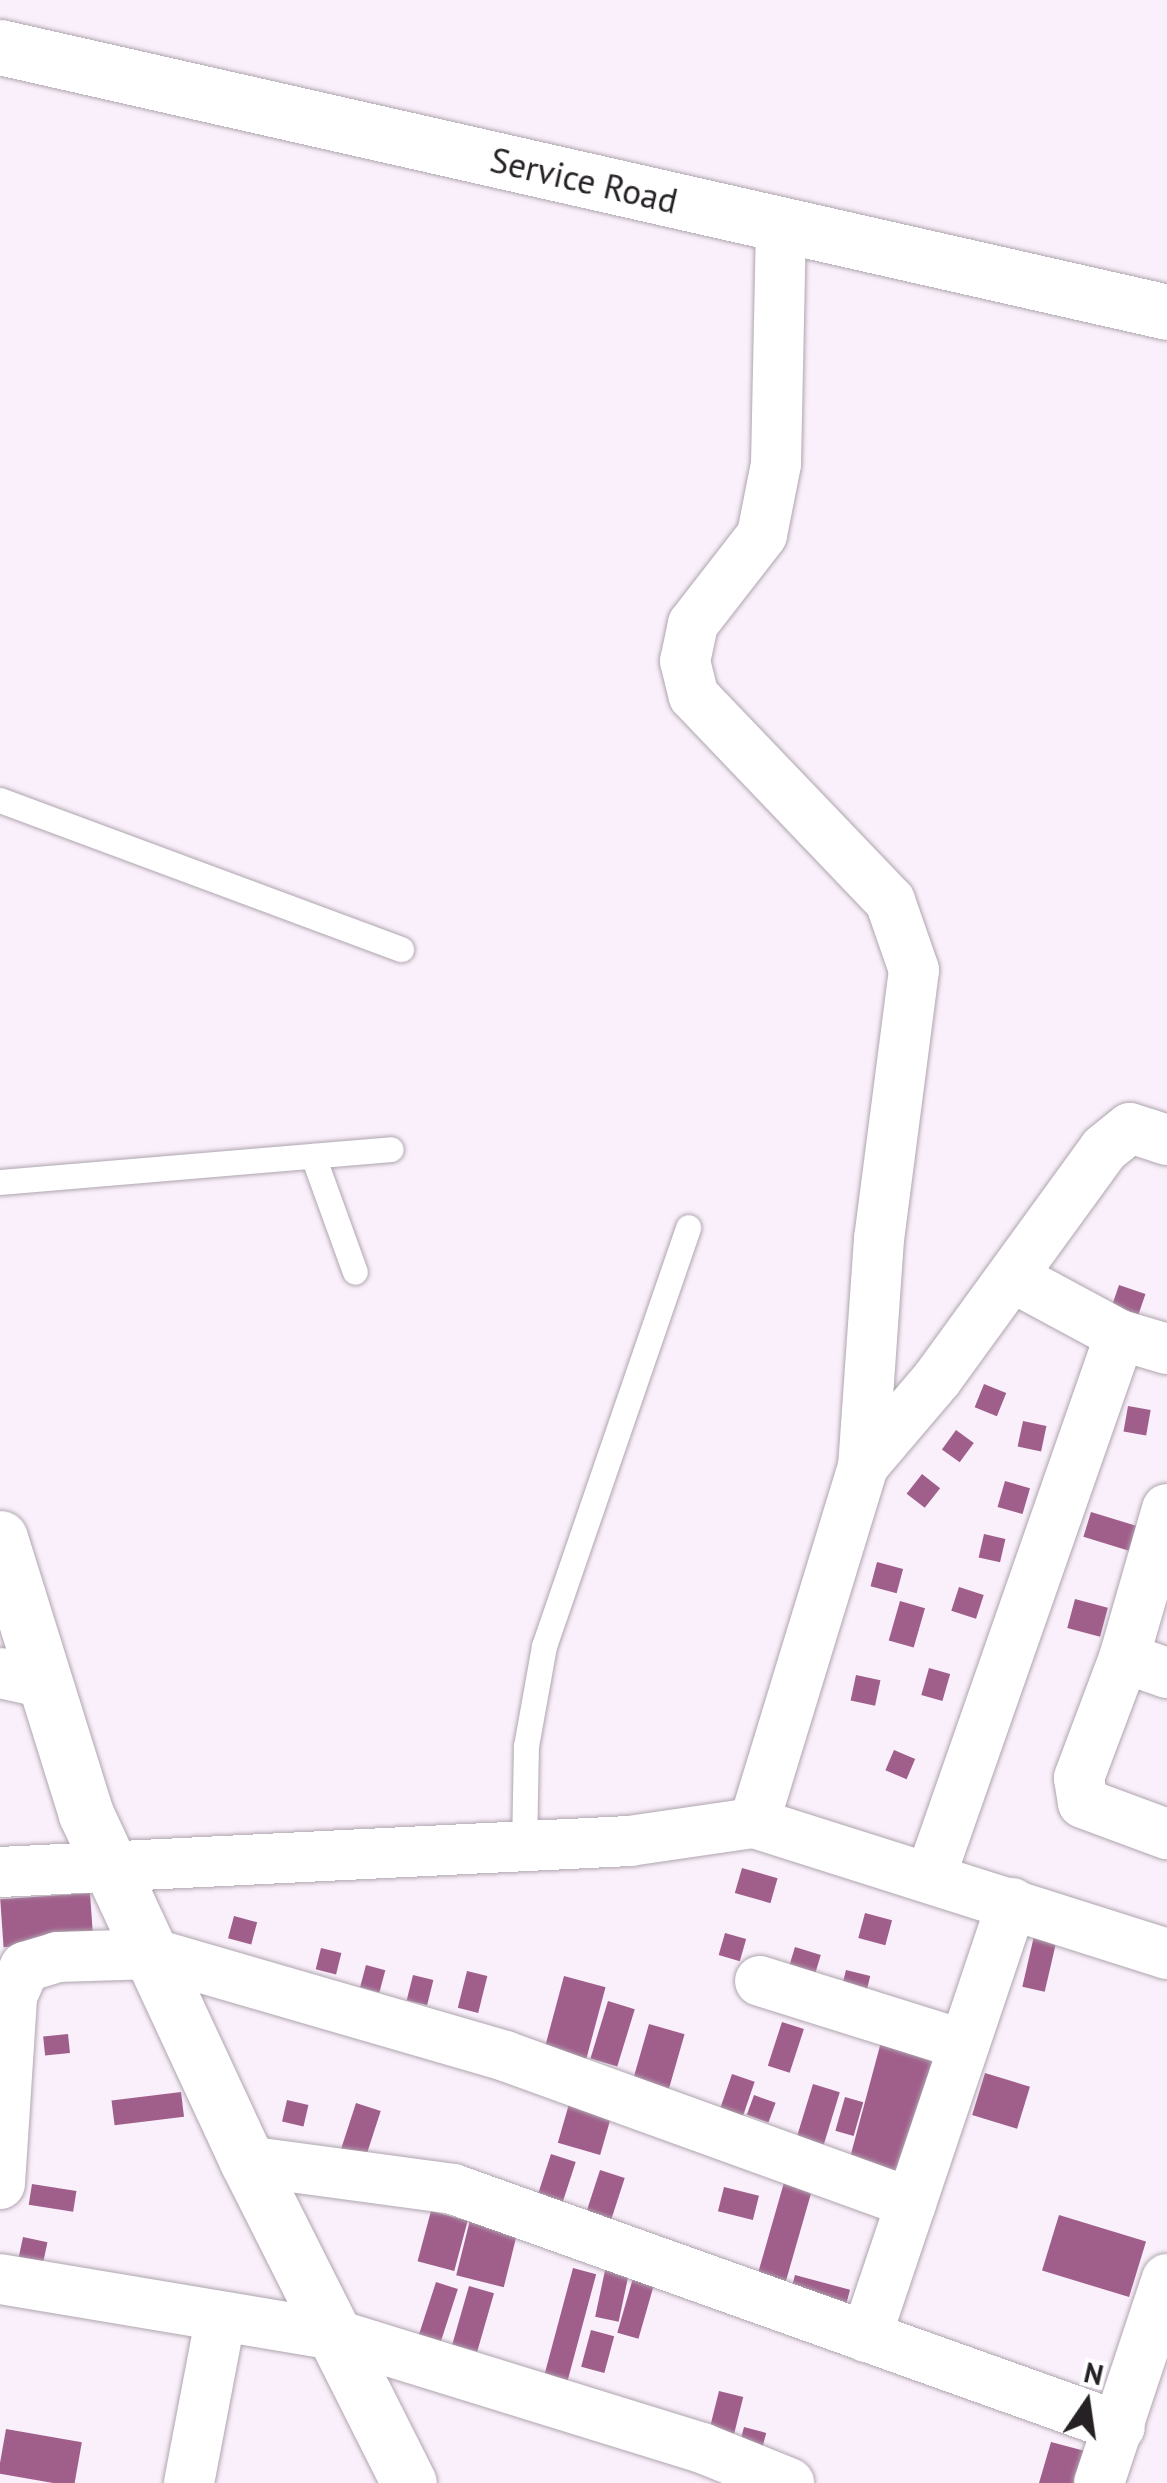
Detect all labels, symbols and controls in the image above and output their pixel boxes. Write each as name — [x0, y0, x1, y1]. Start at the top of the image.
street label: Service Road — [486, 138, 682, 222]
north arrow — [1037, 2353, 1137, 2453]
text: N — [1081, 2353, 1107, 2393]

